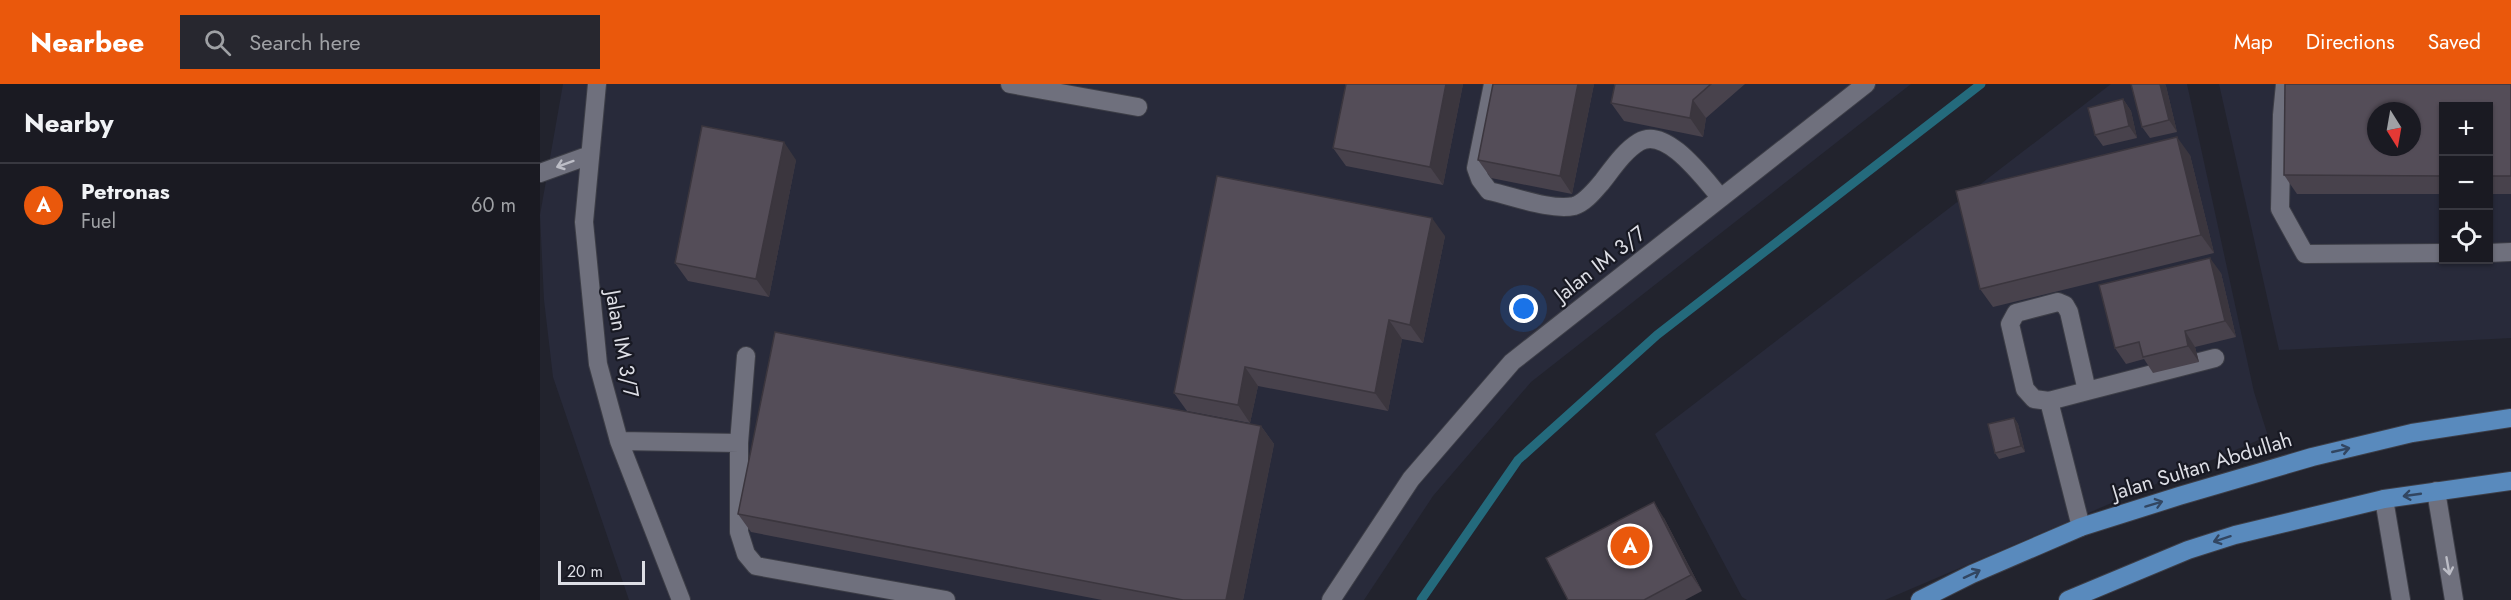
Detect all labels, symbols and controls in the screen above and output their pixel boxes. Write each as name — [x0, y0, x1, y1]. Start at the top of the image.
search box — [180, 15, 600, 69]
text: Nearbee — [30, 22, 144, 63]
icon: search — [201, 26, 234, 59]
text: Search here — [249, 26, 361, 58]
text: Map — [2234, 27, 2273, 57]
text: Directions — [2306, 27, 2395, 57]
text: Saved — [2428, 27, 2481, 57]
north arrow — [2367, 102, 2421, 156]
map controls — [2439, 102, 2493, 264]
button: + — [2439, 102, 2493, 156]
text: Nearby — [24, 104, 113, 142]
button: − — [2439, 156, 2493, 210]
one-way arrow — [556, 159, 575, 170]
text: Petronas — [81, 175, 170, 207]
text: A — [36, 191, 51, 220]
text: 60 m — [471, 191, 516, 220]
text: Fuel — [81, 207, 116, 236]
button: locate — [2439, 210, 2493, 264]
street label: Jalan IM 3/7 — [1546, 219, 1652, 311]
street label: Jalan IM 3/7 — [597, 285, 646, 400]
your location — [1509, 294, 1538, 323]
street label: Jalan Sultan Abdullah — [2105, 424, 2296, 509]
one-way arrow — [2331, 443, 2350, 455]
one-way arrow — [2402, 489, 2422, 500]
one-way arrow — [2144, 498, 2163, 509]
pin: A — [1610, 524, 1650, 568]
one-way arrow — [2213, 535, 2232, 546]
one-way arrow — [2443, 556, 2454, 576]
scale bar — [558, 558, 645, 586]
text: 20 m — [567, 560, 603, 583]
one-way arrow — [1963, 568, 1981, 579]

